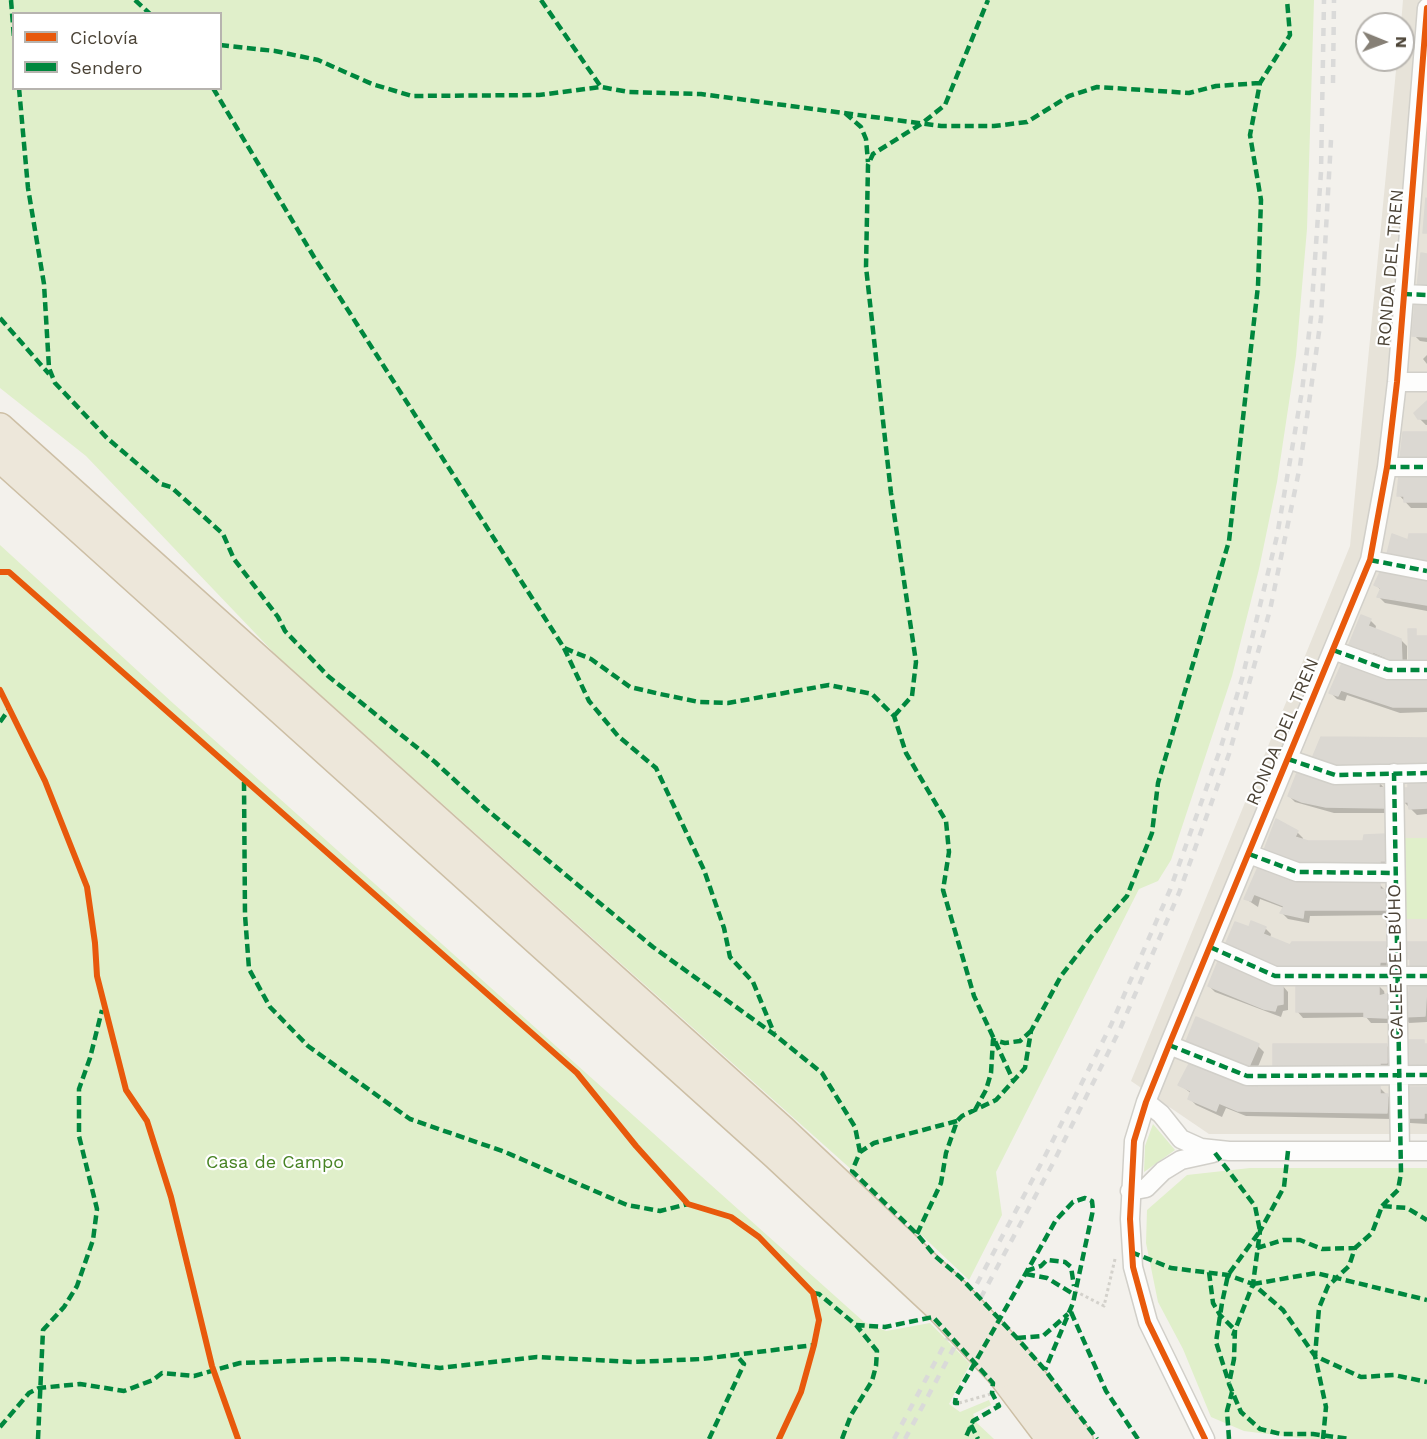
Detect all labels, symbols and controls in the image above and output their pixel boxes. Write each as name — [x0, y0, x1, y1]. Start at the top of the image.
legend — [12, 12, 222, 90]
north arrow — [1355, 12, 1415, 72]
text: Ciclovía — [70, 27, 138, 48]
text: N — [1392, 36, 1411, 48]
text: Sendero — [70, 57, 143, 78]
street label: RONDA DEL TREN — [1373, 188, 1409, 348]
street label: RONDA DEL TREN — [1242, 655, 1324, 809]
street label: CALLE DEL BÚHO — [1384, 884, 1408, 1040]
park label: Casa de Campo — [206, 1152, 344, 1174]

